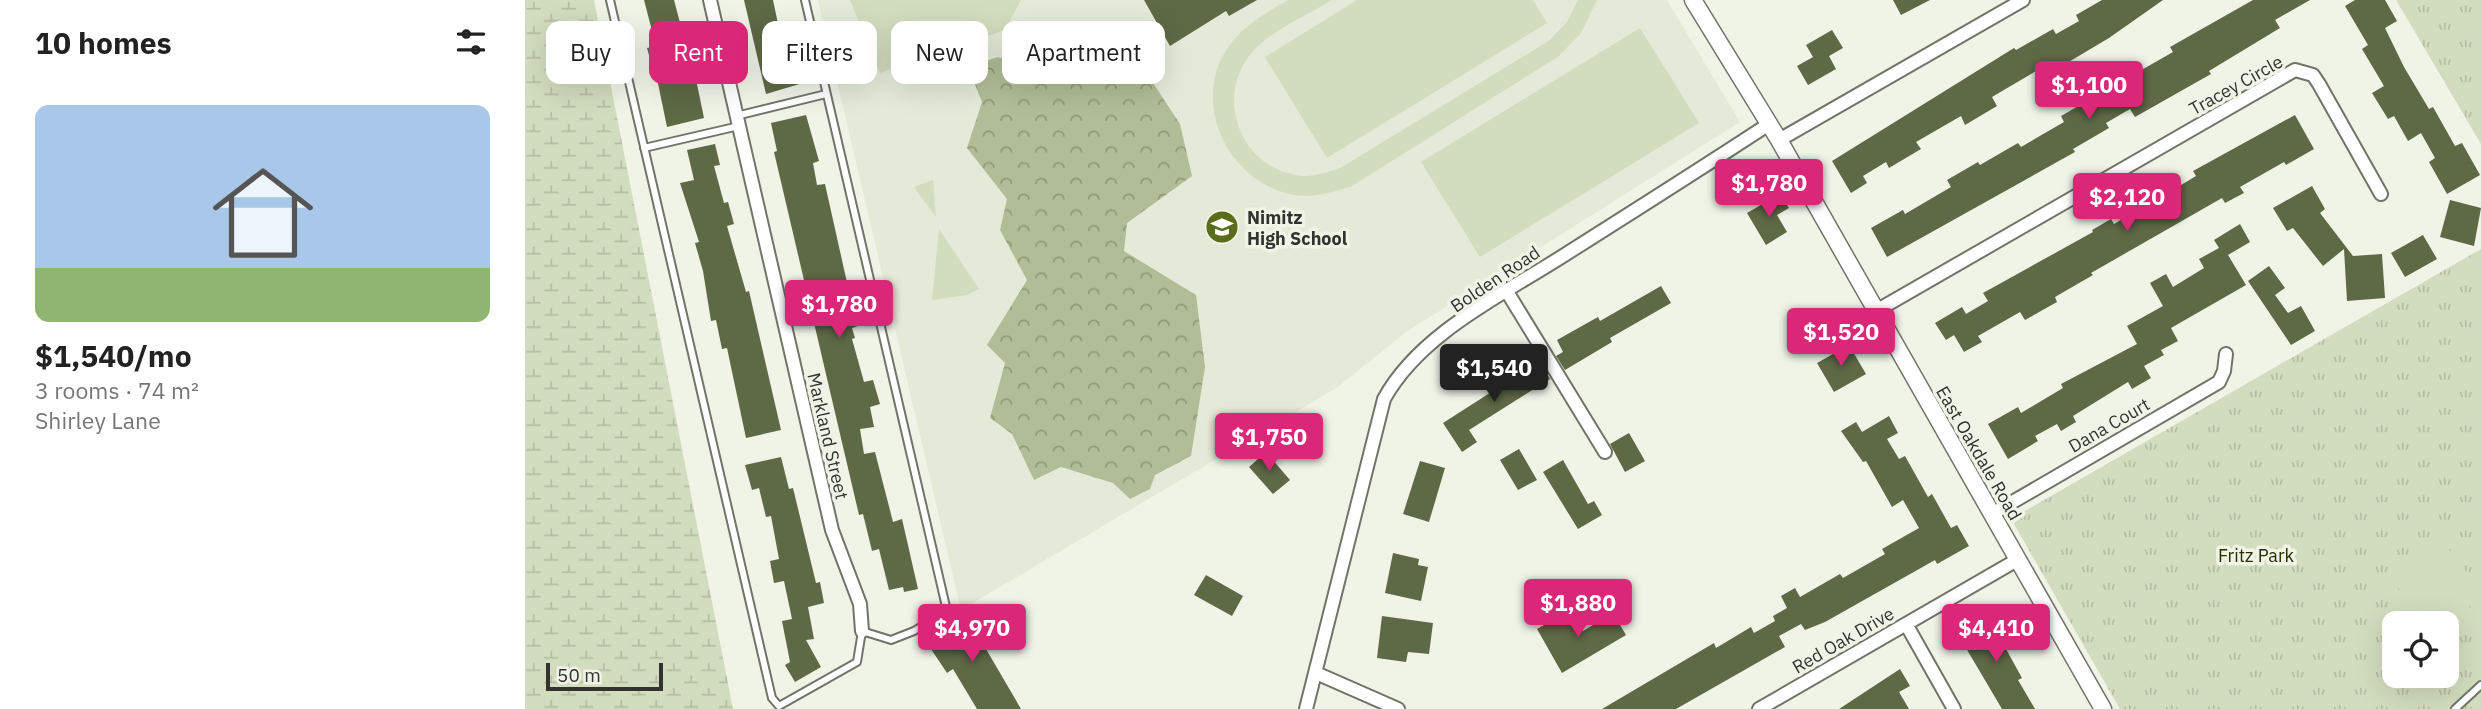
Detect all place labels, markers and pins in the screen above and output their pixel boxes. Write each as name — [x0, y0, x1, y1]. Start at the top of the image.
pin: $1,100 — [2032, 61, 2146, 121]
pin: $1,780 — [1712, 160, 1826, 219]
pin: $2,120 — [2070, 174, 2184, 233]
place label: Nimitz High School — [1247, 206, 1348, 250]
school or university icon: Nimitz High School — [1203, 208, 1241, 246]
pin: $1,780 — [782, 280, 896, 340]
pin: $1,520 — [1784, 308, 1898, 368]
pin: $1,540 — [1437, 344, 1551, 404]
pin: $1,750 — [1212, 414, 1326, 473]
pin: $1,880 — [1521, 580, 1635, 639]
pin: $4,970 — [915, 604, 1029, 664]
pin: $4,410 — [1939, 604, 2053, 664]

